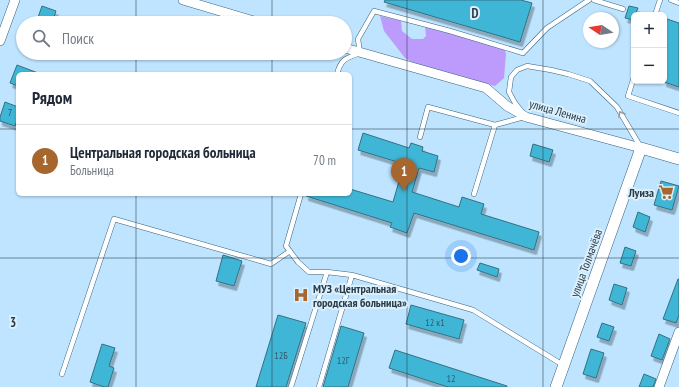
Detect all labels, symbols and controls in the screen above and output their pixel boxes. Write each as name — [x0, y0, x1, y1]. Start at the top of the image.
text: D — [472, 5, 479, 22]
north arrow — [583, 12, 619, 48]
map controls — [631, 12, 667, 84]
button: + — [631, 12, 667, 48]
search box — [16, 16, 352, 60]
icon: search — [30, 27, 52, 49]
text: Поиск — [62, 29, 94, 48]
button: − — [631, 48, 667, 84]
text: Рядом — [32, 87, 72, 109]
street label: улица Ленина — [528, 96, 588, 126]
house number: 7 — [8, 106, 12, 119]
one-way arrow — [618, 111, 625, 118]
text: Центральная городская больница — [70, 143, 256, 162]
text: 1 — [42, 152, 48, 169]
text: 70 m — [313, 152, 336, 169]
pin: 1 — [391, 158, 417, 191]
text: Больница — [70, 162, 114, 179]
supermarket icon: Луиза — [657, 183, 675, 201]
place label: Луиза — [627, 185, 654, 200]
street label: улица Толмачёва — [567, 227, 605, 299]
your location — [451, 246, 471, 266]
place label: МУЗ «Центральная городская больница» — [313, 281, 407, 310]
hospital icon: МУЗ «Центральная городская больница» — [292, 286, 310, 304]
text: 3 — [10, 314, 16, 331]
house number: 12 к1 — [425, 316, 445, 329]
house number: 12Б — [274, 349, 288, 362]
house number: 12Г — [337, 354, 350, 367]
house number: 12 — [447, 372, 456, 385]

